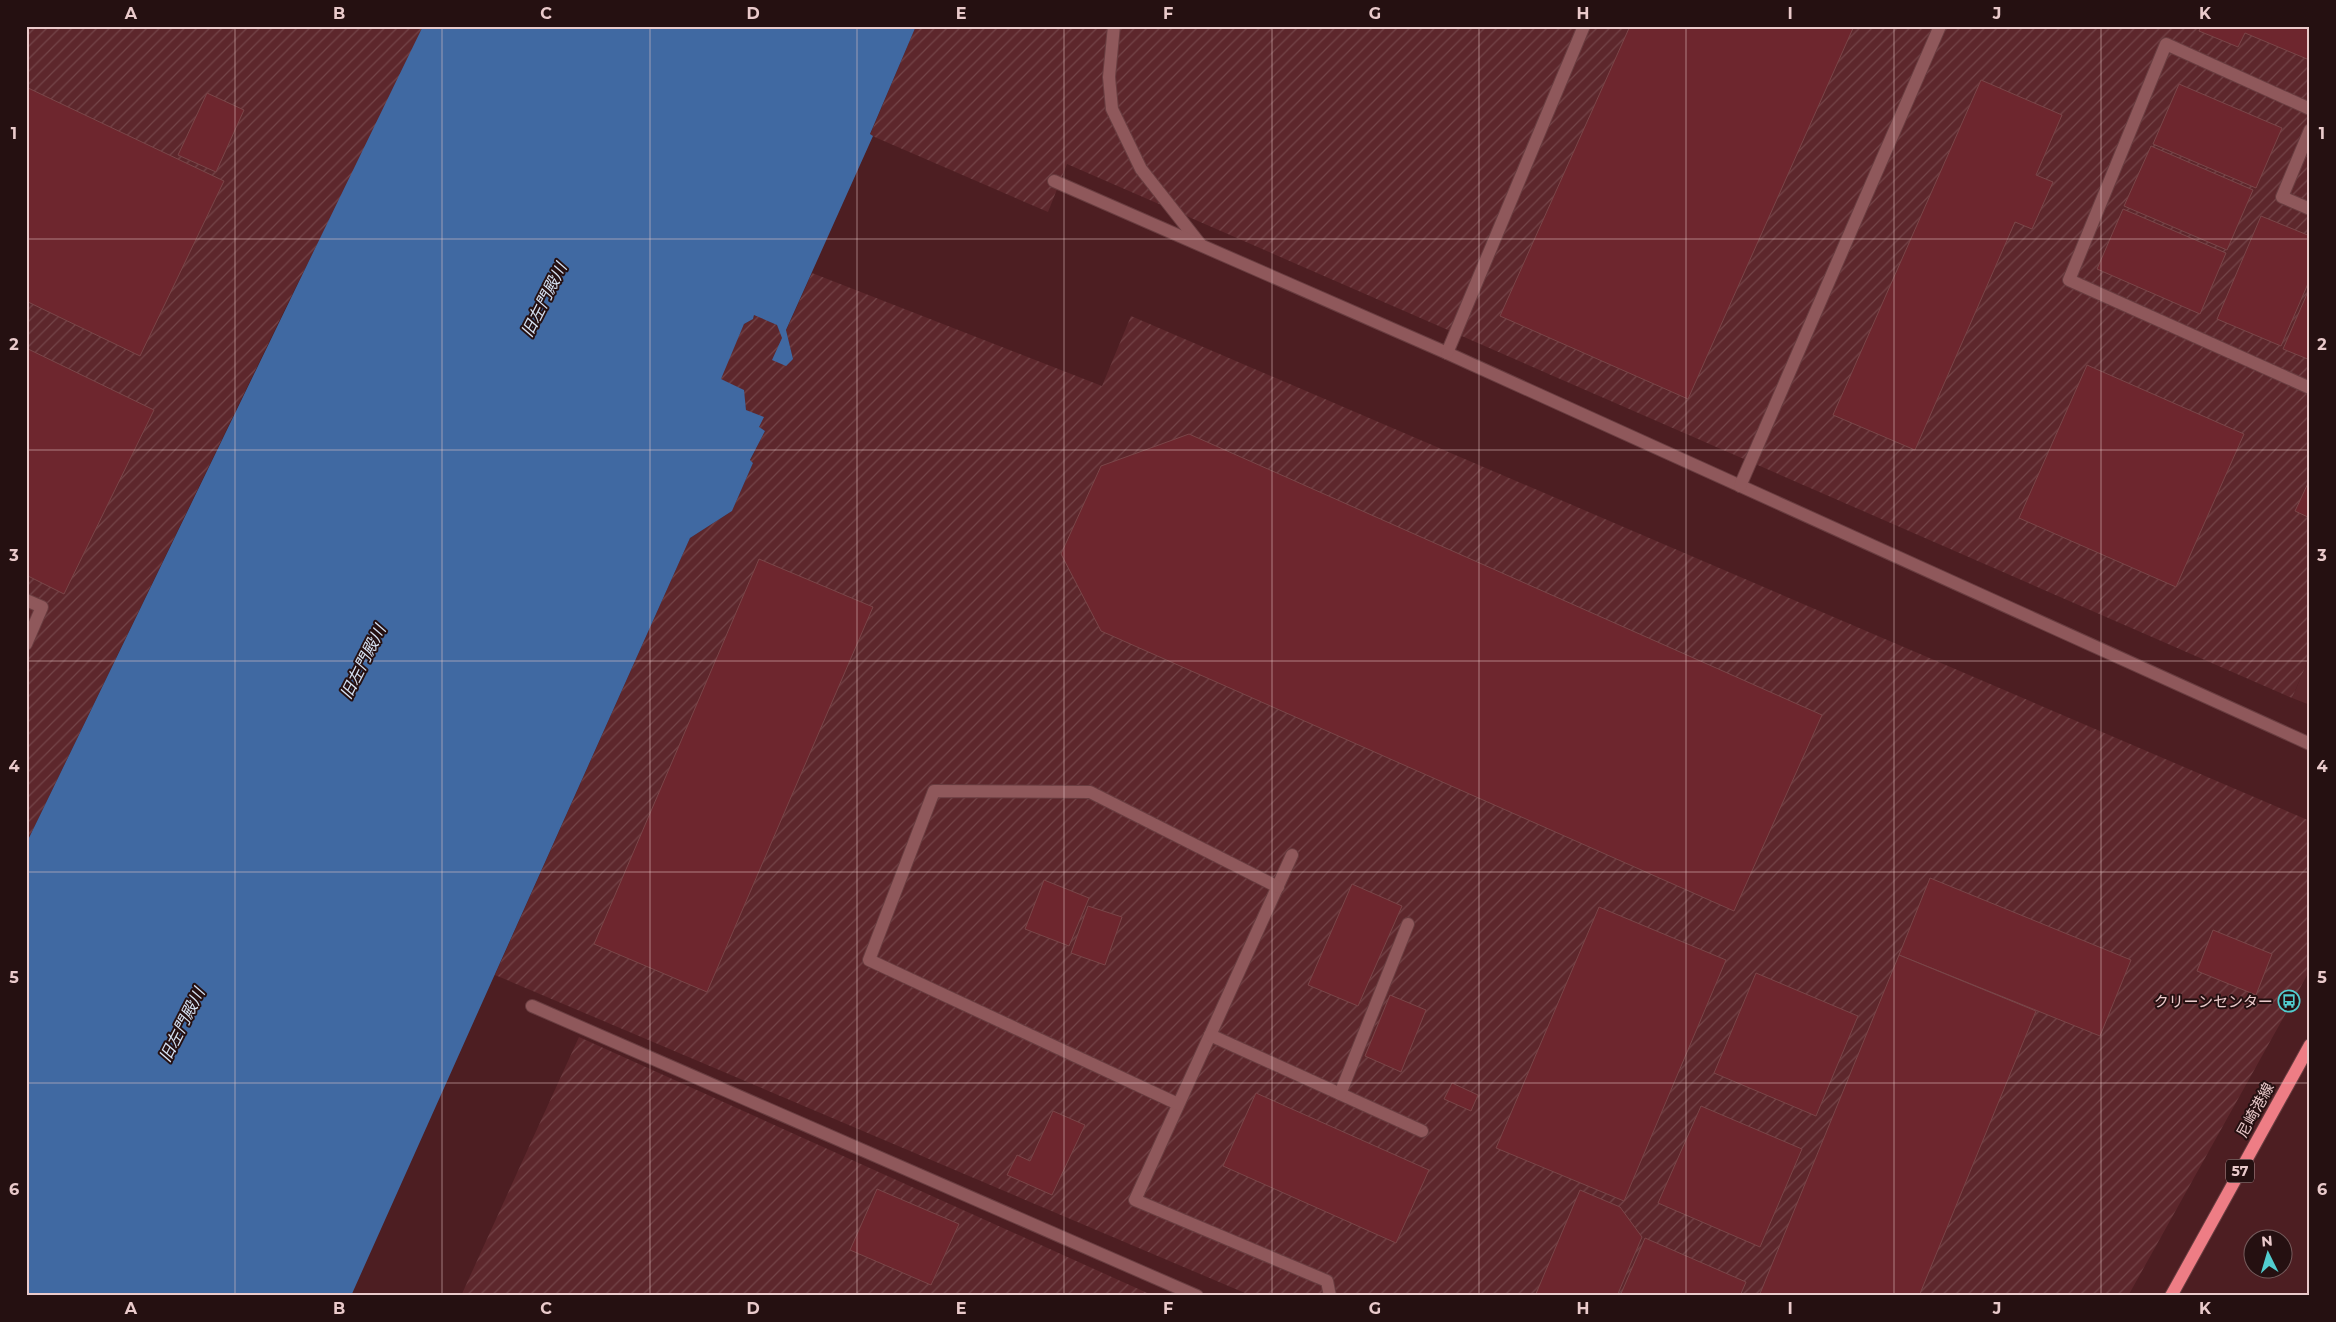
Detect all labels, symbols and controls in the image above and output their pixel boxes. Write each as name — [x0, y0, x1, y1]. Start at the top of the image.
text: A — [124, 4, 138, 23]
text: B — [333, 4, 345, 23]
text: C — [540, 4, 552, 23]
text: D — [746, 4, 760, 23]
text: E — [956, 4, 966, 23]
text: F — [1163, 4, 1173, 23]
text: G — [1369, 4, 1381, 23]
text: H — [1577, 4, 1589, 23]
text: I — [1787, 4, 1793, 23]
text: J — [1992, 4, 2001, 23]
text: K — [2199, 4, 2212, 23]
text: 1 — [11, 124, 17, 143]
text: 1 — [2319, 124, 2325, 143]
water label: 旧左門殿川 — [517, 258, 572, 340]
text: 2 — [9, 335, 19, 354]
text: 2 — [2317, 335, 2327, 354]
text: 3 — [8, 546, 19, 565]
text: 3 — [2316, 546, 2327, 565]
water label: 旧左門殿川 — [336, 620, 391, 702]
text: 4 — [8, 757, 20, 776]
text: 4 — [2316, 757, 2328, 776]
text: 5 — [9, 968, 19, 987]
text: 5 — [2317, 968, 2327, 987]
water label: 旧左門殿川 — [155, 983, 210, 1065]
bus stop icon: クリーンセンター — [2277, 989, 2301, 1013]
place label: クリーンセンター — [2154, 992, 2273, 1011]
street label: 尼崎港線 — [2232, 1079, 2278, 1141]
road number: 57 — [2226, 1160, 2254, 1182]
text: 6 — [9, 1180, 19, 1199]
text: 6 — [2317, 1180, 2327, 1199]
north arrow — [2244, 1230, 2294, 1280]
text: N — [2260, 1232, 2273, 1251]
text: A — [124, 1299, 138, 1318]
text: B — [333, 1299, 345, 1318]
text: C — [540, 1299, 552, 1318]
text: D — [746, 1299, 760, 1318]
text: E — [956, 1299, 966, 1318]
text: F — [1163, 1299, 1173, 1318]
text: G — [1369, 1299, 1381, 1318]
text: H — [1577, 1299, 1589, 1318]
text: I — [1787, 1299, 1793, 1318]
text: J — [1992, 1299, 2001, 1318]
text: K — [2199, 1299, 2212, 1318]

